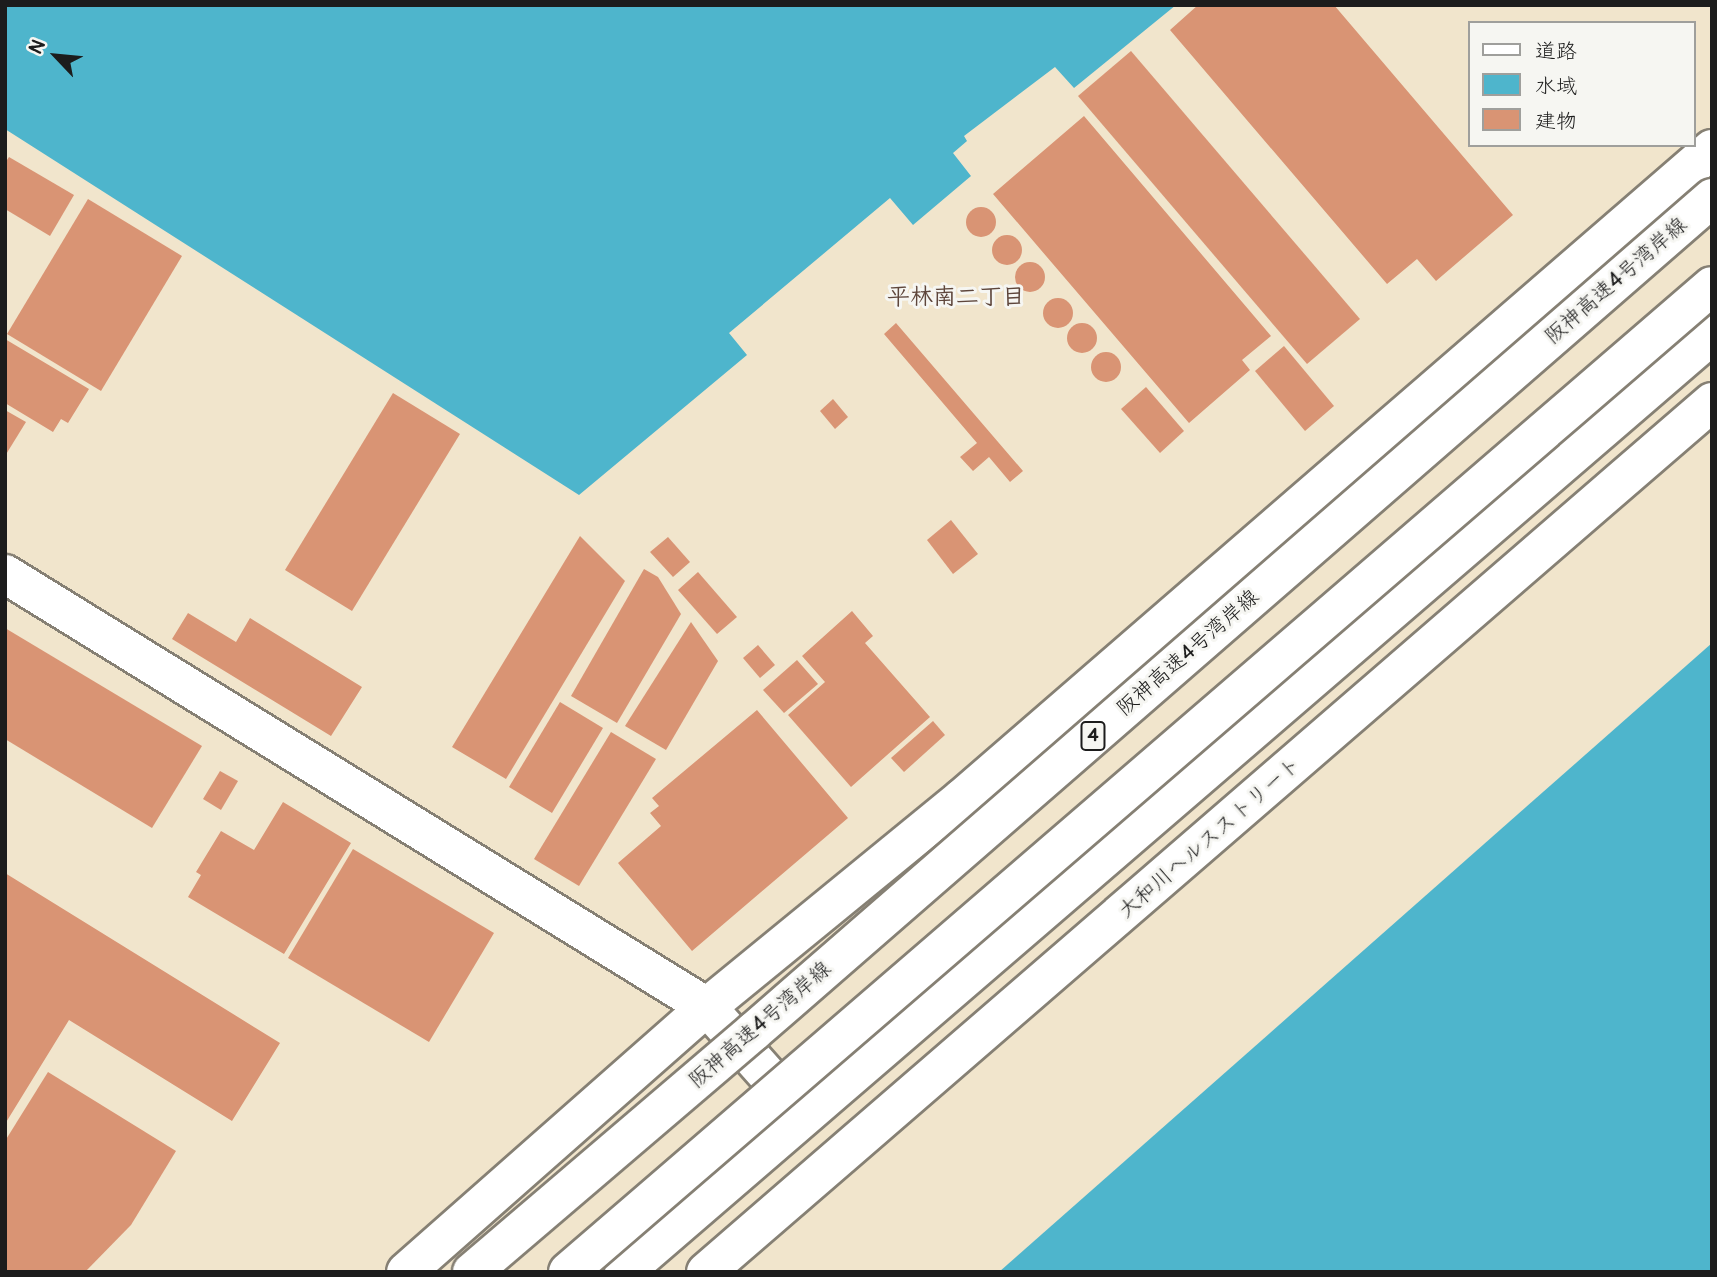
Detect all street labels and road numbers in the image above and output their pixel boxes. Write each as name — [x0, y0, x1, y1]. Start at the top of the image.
street label: 阪神高速4号湾岸線 — [1540, 212, 1692, 350]
street label: 阪神高速4号湾岸線 — [1112, 584, 1264, 722]
road number: 4 — [1079, 720, 1107, 751]
street label: 大和川ヘルスストリート — [1115, 753, 1305, 923]
street label: 阪神高速4号湾岸線 — [684, 956, 836, 1094]

